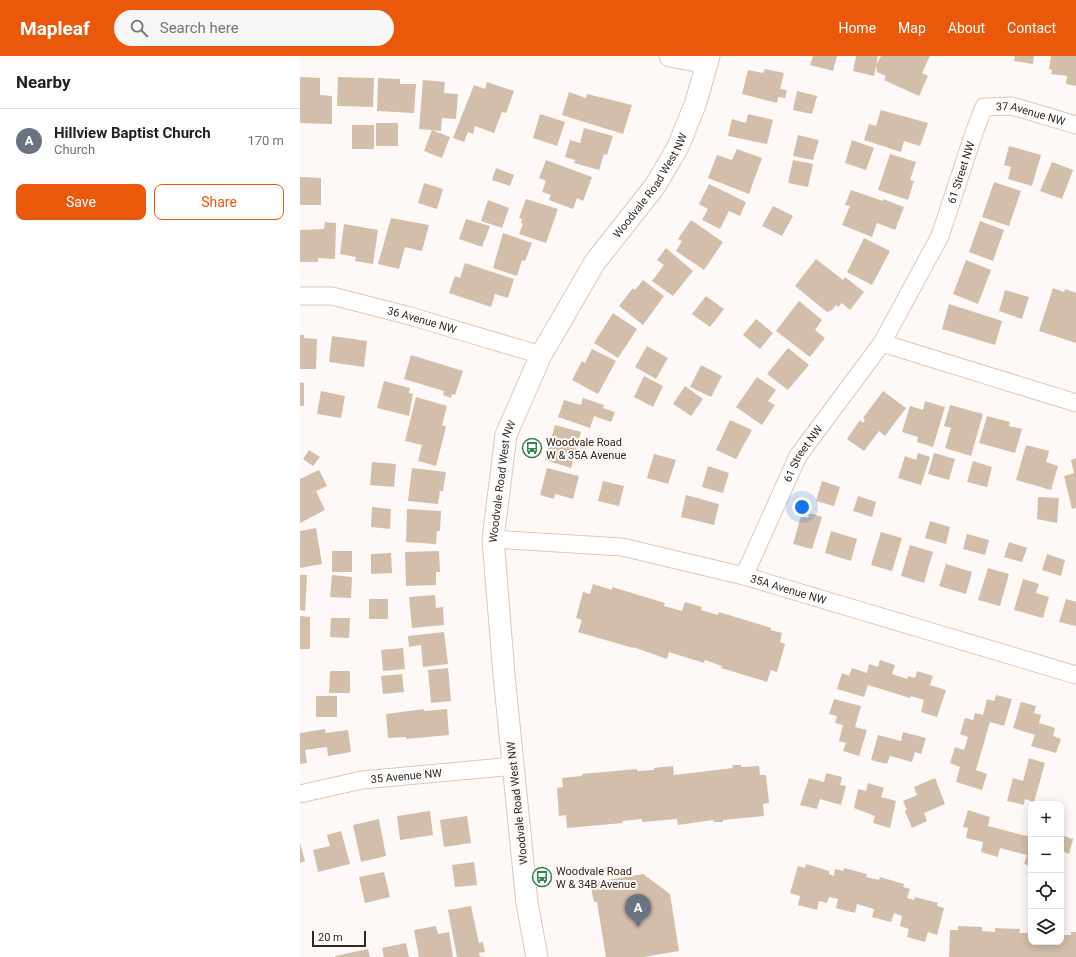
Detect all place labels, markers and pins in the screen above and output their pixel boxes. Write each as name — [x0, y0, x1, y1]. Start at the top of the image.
place label: Woodvale Road W & 35A Avenue — [546, 436, 626, 462]
bus stop icon: Woodvale Road W & 35A Avenue — [521, 437, 543, 459]
place label: Woodvale Road W & 34B Avenue — [556, 865, 636, 891]
bus stop icon: Woodvale Road W & 34B Avenue — [531, 866, 553, 888]
pin: A — [625, 894, 651, 927]

